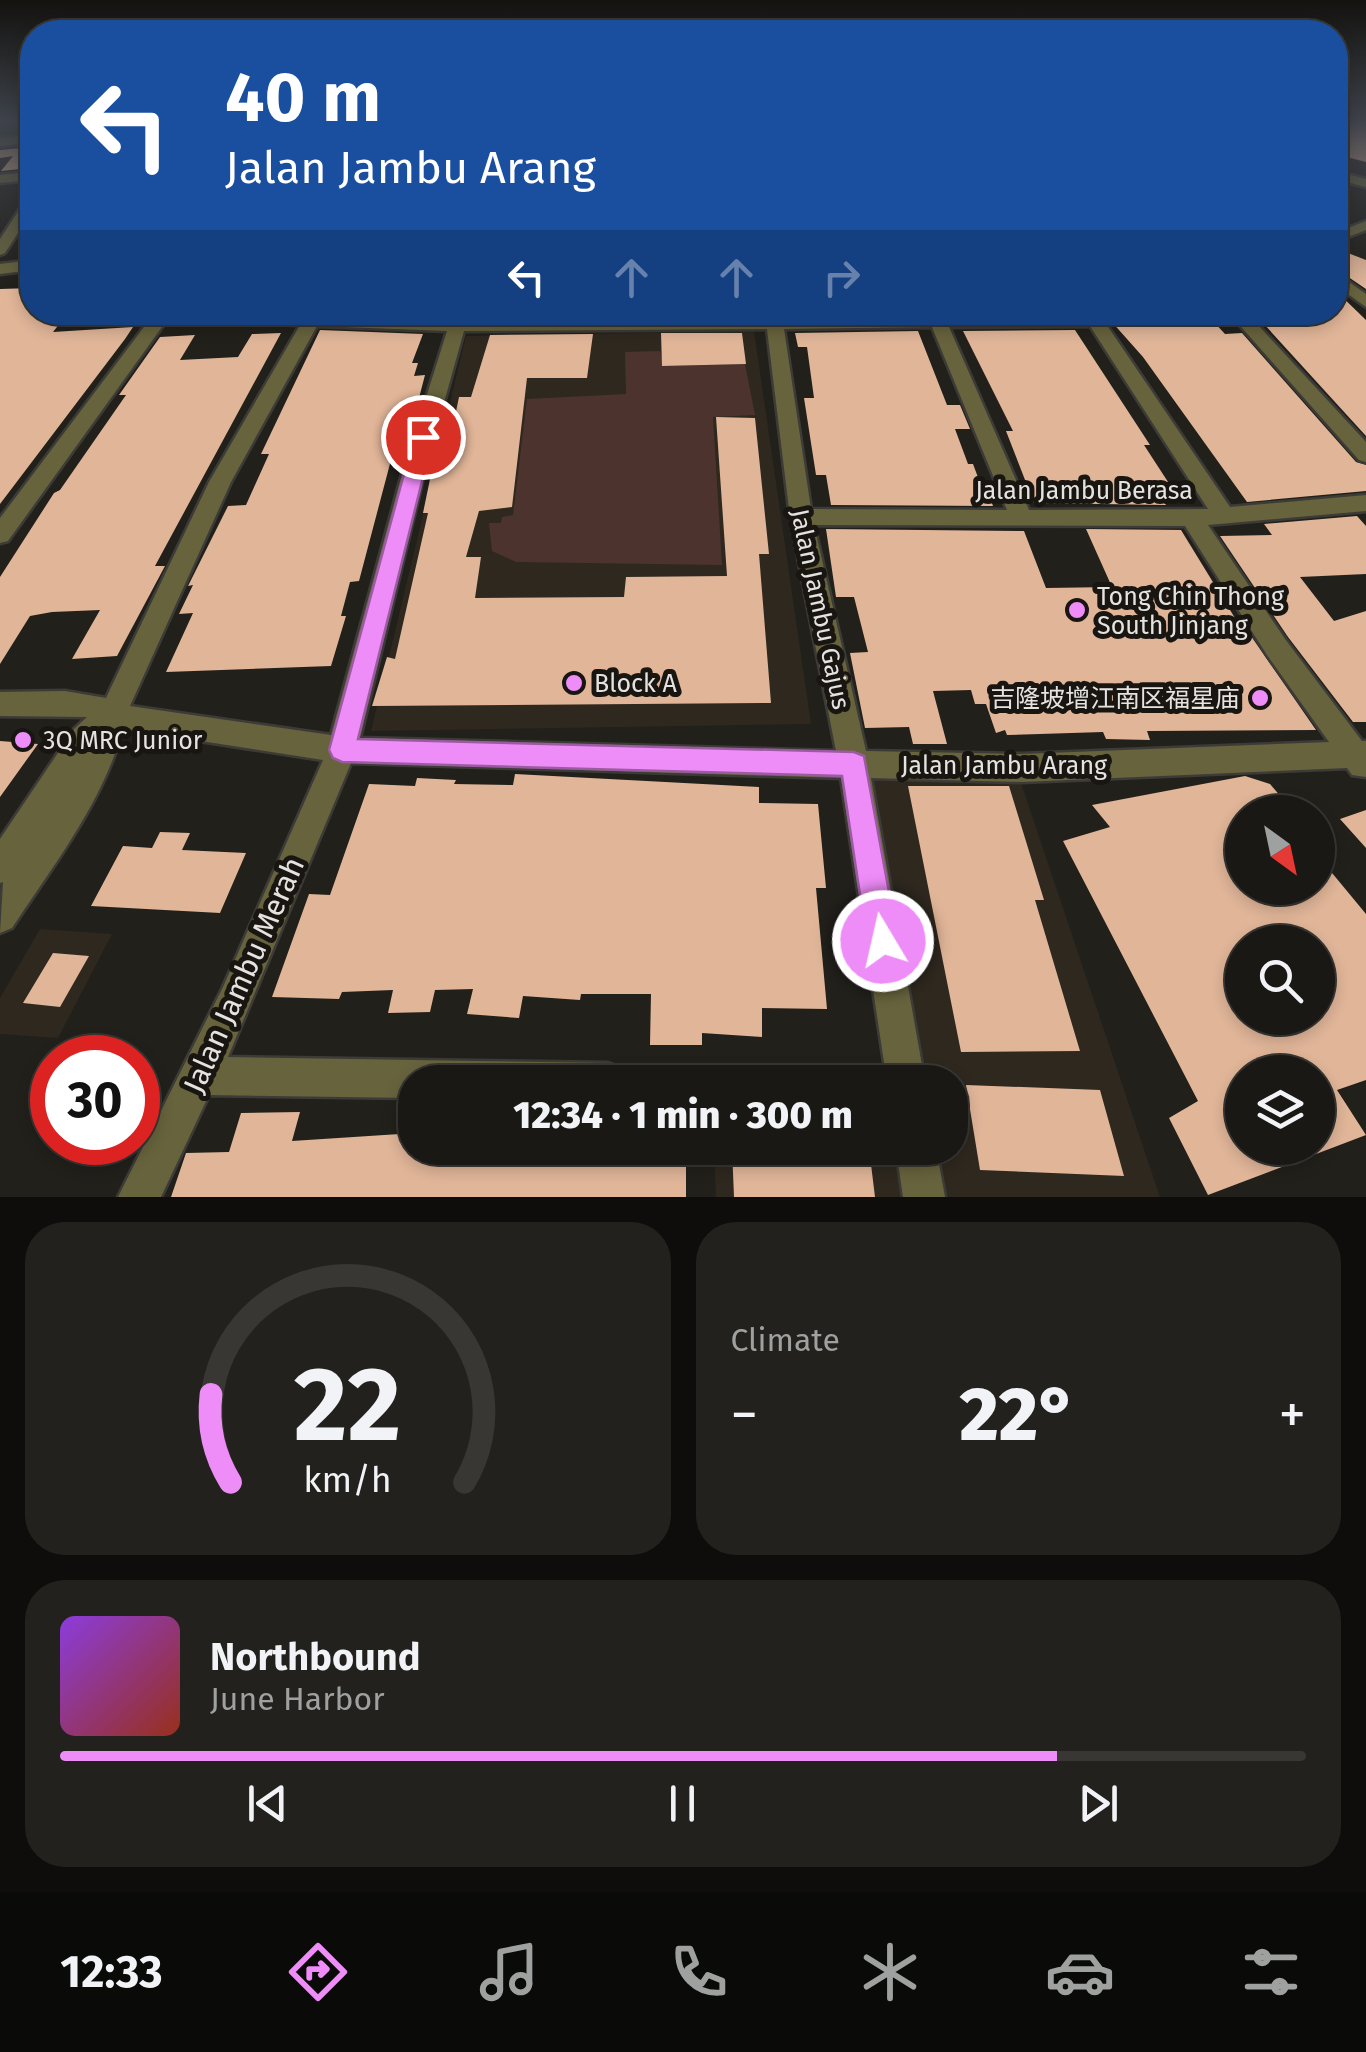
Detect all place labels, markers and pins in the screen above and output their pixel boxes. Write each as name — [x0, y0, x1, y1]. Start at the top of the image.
pin — [381, 395, 466, 480]
place label: Tong Chin Thong South Jinjang — [1097, 582, 1284, 641]
marker: Tong Chin Thong South Jinjang — [1066, 599, 1088, 621]
place label: Block A — [594, 669, 677, 699]
marker: Block A — [563, 672, 585, 694]
place label: 吉隆坡增江南区福星庙 — [990, 684, 1240, 714]
marker: 吉隆坡增江南区福星庙 — [1249, 687, 1271, 709]
place label: 3Q MRC Junior — [43, 726, 203, 756]
marker: 3Q MRC Junior — [12, 729, 34, 751]

